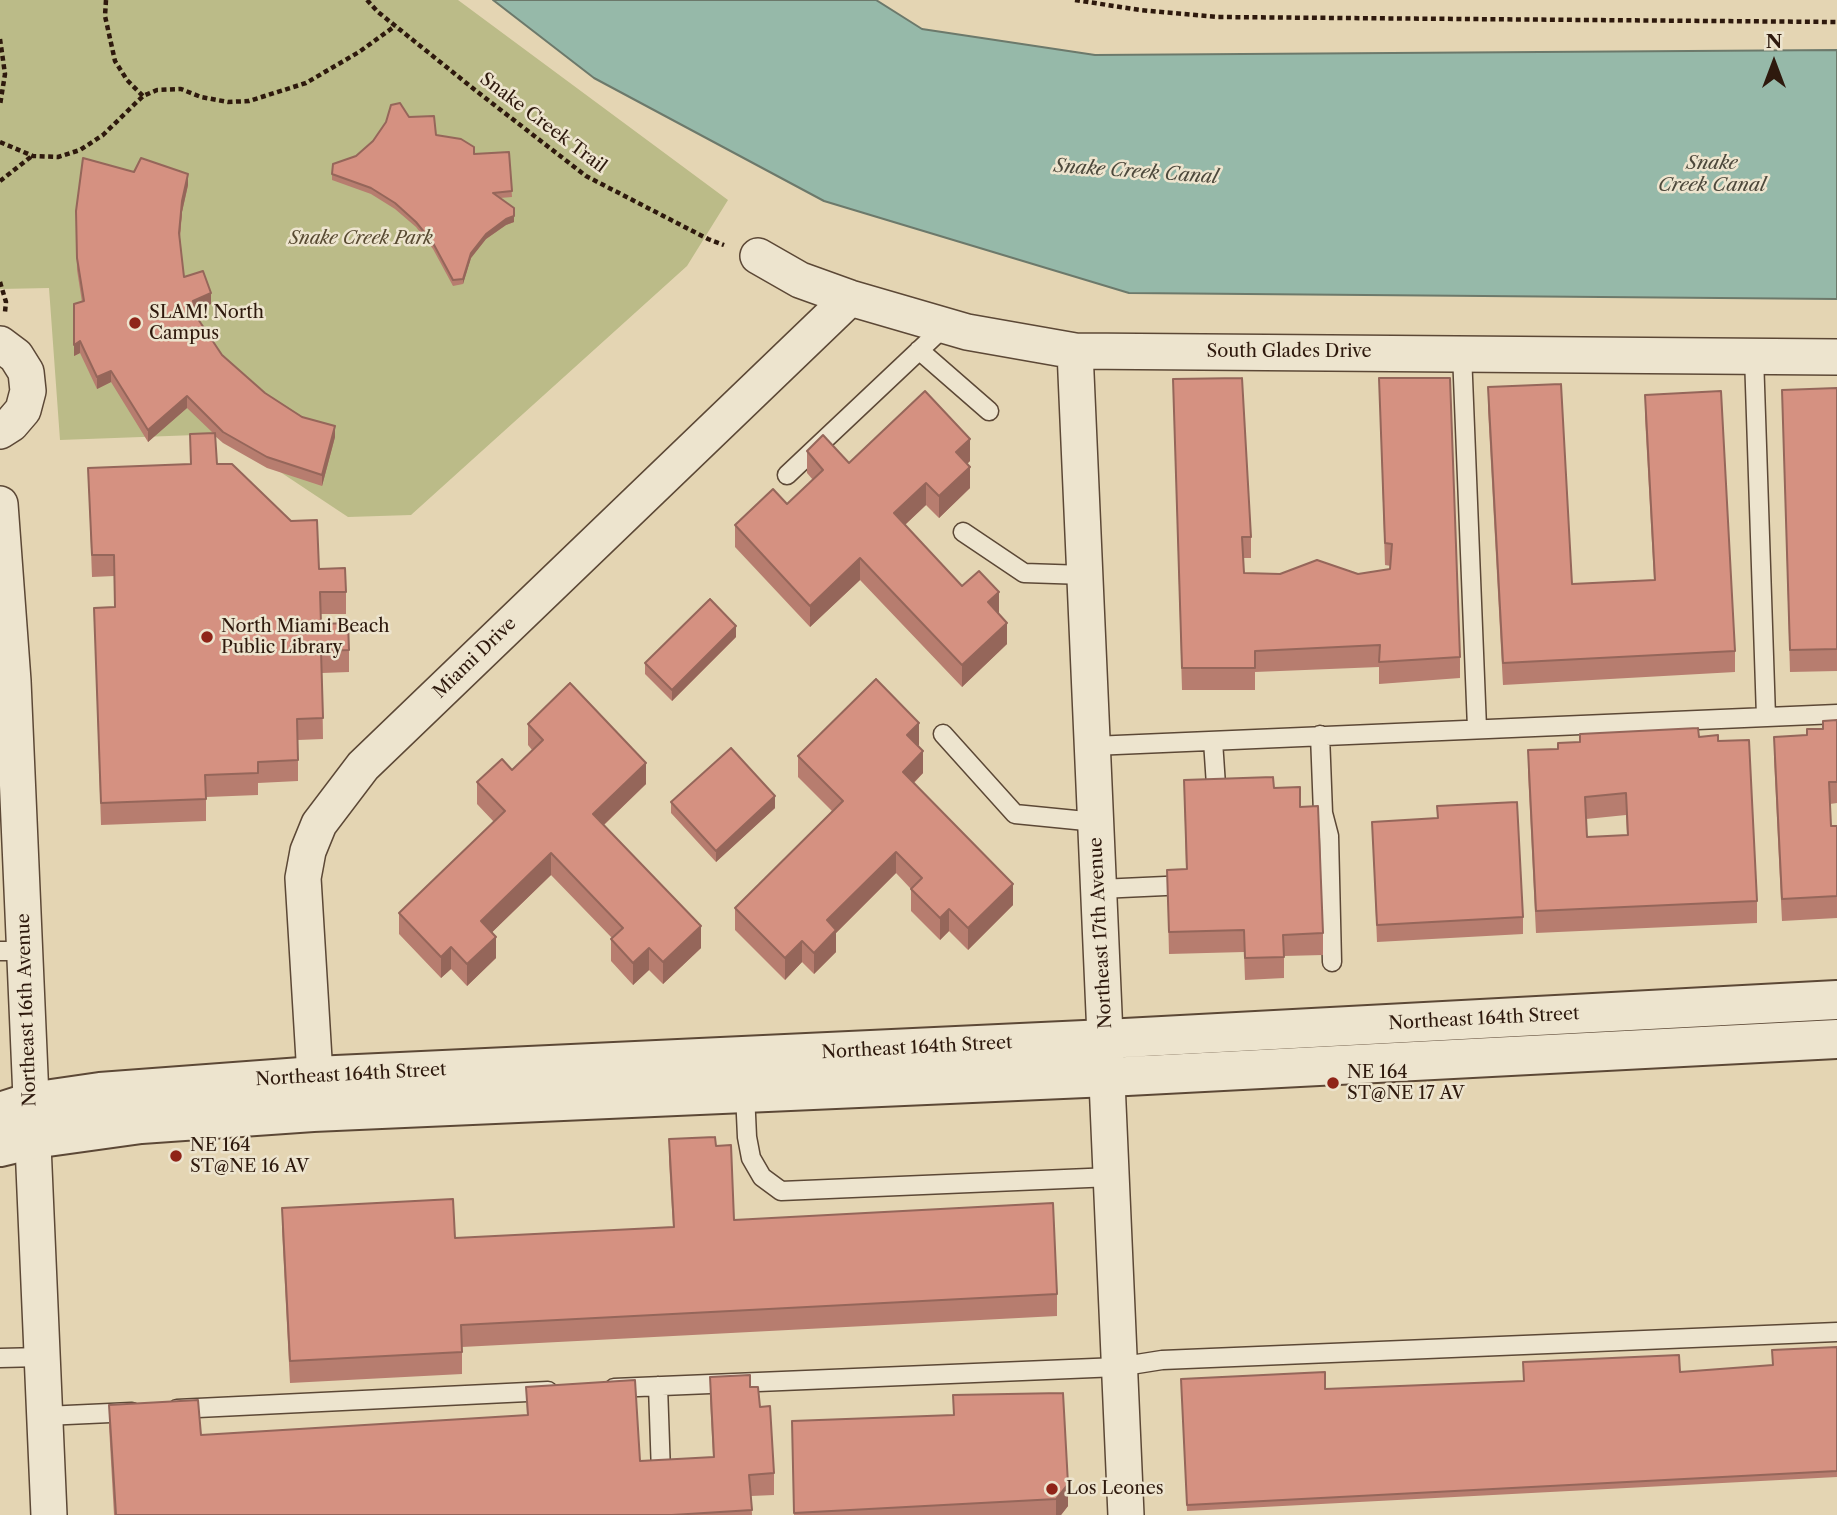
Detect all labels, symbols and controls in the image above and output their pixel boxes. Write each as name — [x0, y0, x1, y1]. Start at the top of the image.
north arrow — [1739, 28, 1809, 98]
text: N — [1766, 30, 1782, 53]
street label: Snake Creek Trail — [475, 68, 611, 178]
water label: Snake Creek Canal — [1658, 153, 1766, 197]
water label: Snake Creek Canal — [1053, 155, 1219, 189]
park label: Snake Creek Park — [289, 228, 433, 250]
place label: SLAM! North Campus — [149, 302, 264, 344]
marker: SLAM! North Campus — [127, 315, 143, 331]
street label: South Glades Drive — [1206, 341, 1372, 363]
street label: Miami Drive — [429, 613, 521, 703]
place label: North Miami Beach Public Library — [221, 616, 389, 658]
marker: North Miami Beach Public Library — [199, 629, 215, 645]
street label: Northeast 17th Avenue — [1085, 837, 1117, 1029]
street label: Northeast 16th Avenue — [13, 913, 41, 1107]
street label: Northeast 164th Street — [1388, 1003, 1580, 1035]
street label: Northeast 164th Street — [821, 1032, 1013, 1064]
street label: Northeast 164th Street — [255, 1059, 447, 1091]
place label: NE 164 ST@NE 17 AV — [1347, 1062, 1464, 1104]
marker: NE 164 ST@NE 17 AV — [1325, 1075, 1341, 1091]
place label: NE 164 ST@NE 16 AV — [190, 1135, 309, 1178]
marker: NE 164 ST@NE 16 AV — [168, 1148, 184, 1164]
place label: Los Leones — [1066, 1478, 1164, 1500]
marker: Los Leones — [1044, 1481, 1060, 1497]

